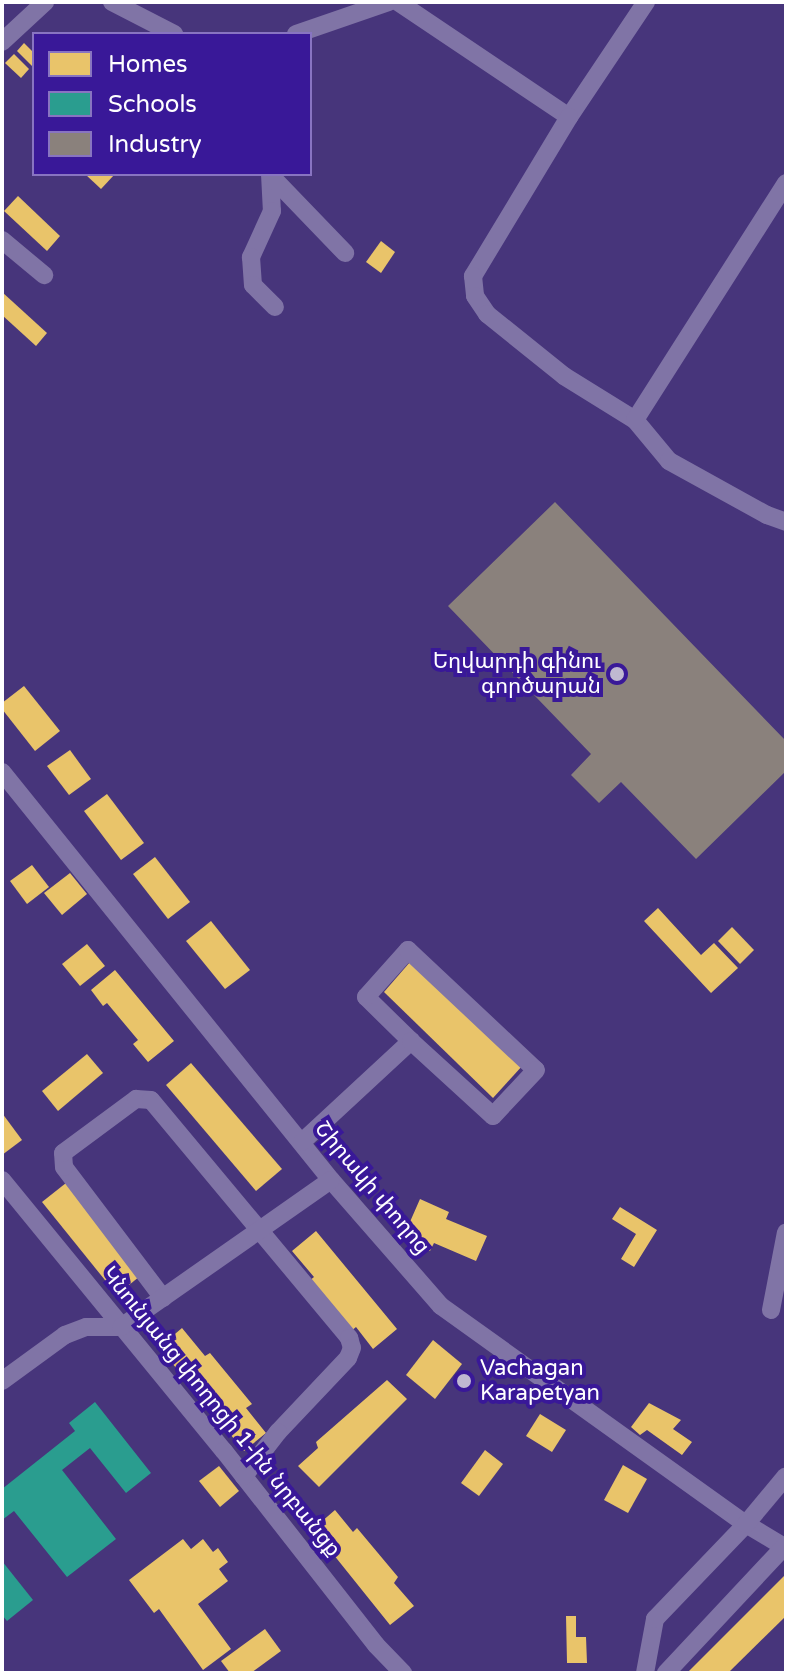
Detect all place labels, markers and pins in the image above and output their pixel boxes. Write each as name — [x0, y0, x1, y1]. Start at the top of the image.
place label: Եղվարդի գինու գործարան — [433, 648, 601, 700]
marker: Եղվարդի գինու գործարան — [608, 665, 626, 683]
place label: Vachagan Karapetyan — [480, 1355, 600, 1406]
marker: Vachagan Karapetyan — [455, 1372, 473, 1390]

